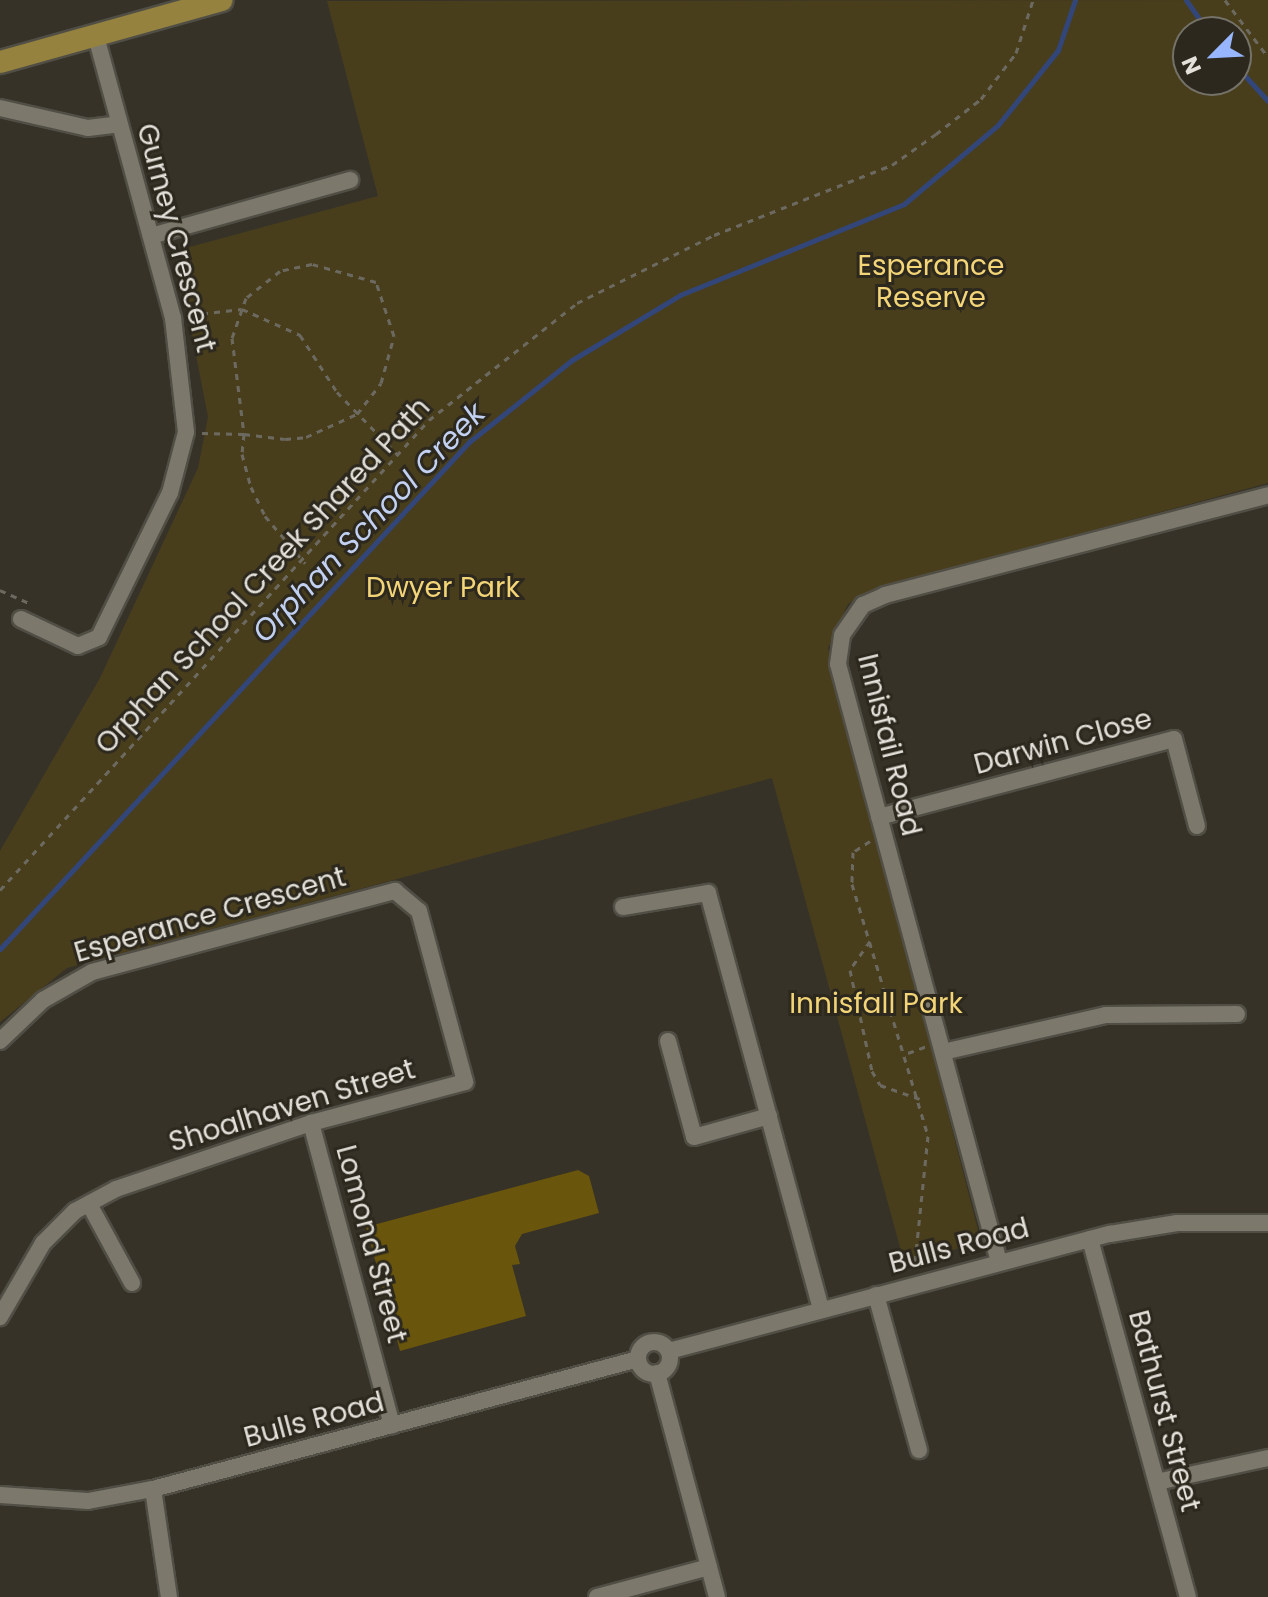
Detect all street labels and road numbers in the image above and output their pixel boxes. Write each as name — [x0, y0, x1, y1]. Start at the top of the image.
street label: Gurney Crescent — [129, 120, 223, 356]
street label: Orphan School Creek Shared Path — [89, 391, 437, 761]
street label: Innisfail Road — [850, 650, 928, 840]
street label: Darwin Close — [970, 702, 1156, 782]
street label: Esperance Crescent — [70, 860, 350, 970]
street label: Shoalhaven Street — [165, 1053, 419, 1159]
street label: Lomond Street — [328, 1142, 414, 1346]
street label: Bulls Road — [885, 1211, 1033, 1281]
street label: Bathurst Street — [1121, 1307, 1207, 1515]
street label: Bulls Road — [240, 1385, 388, 1455]

